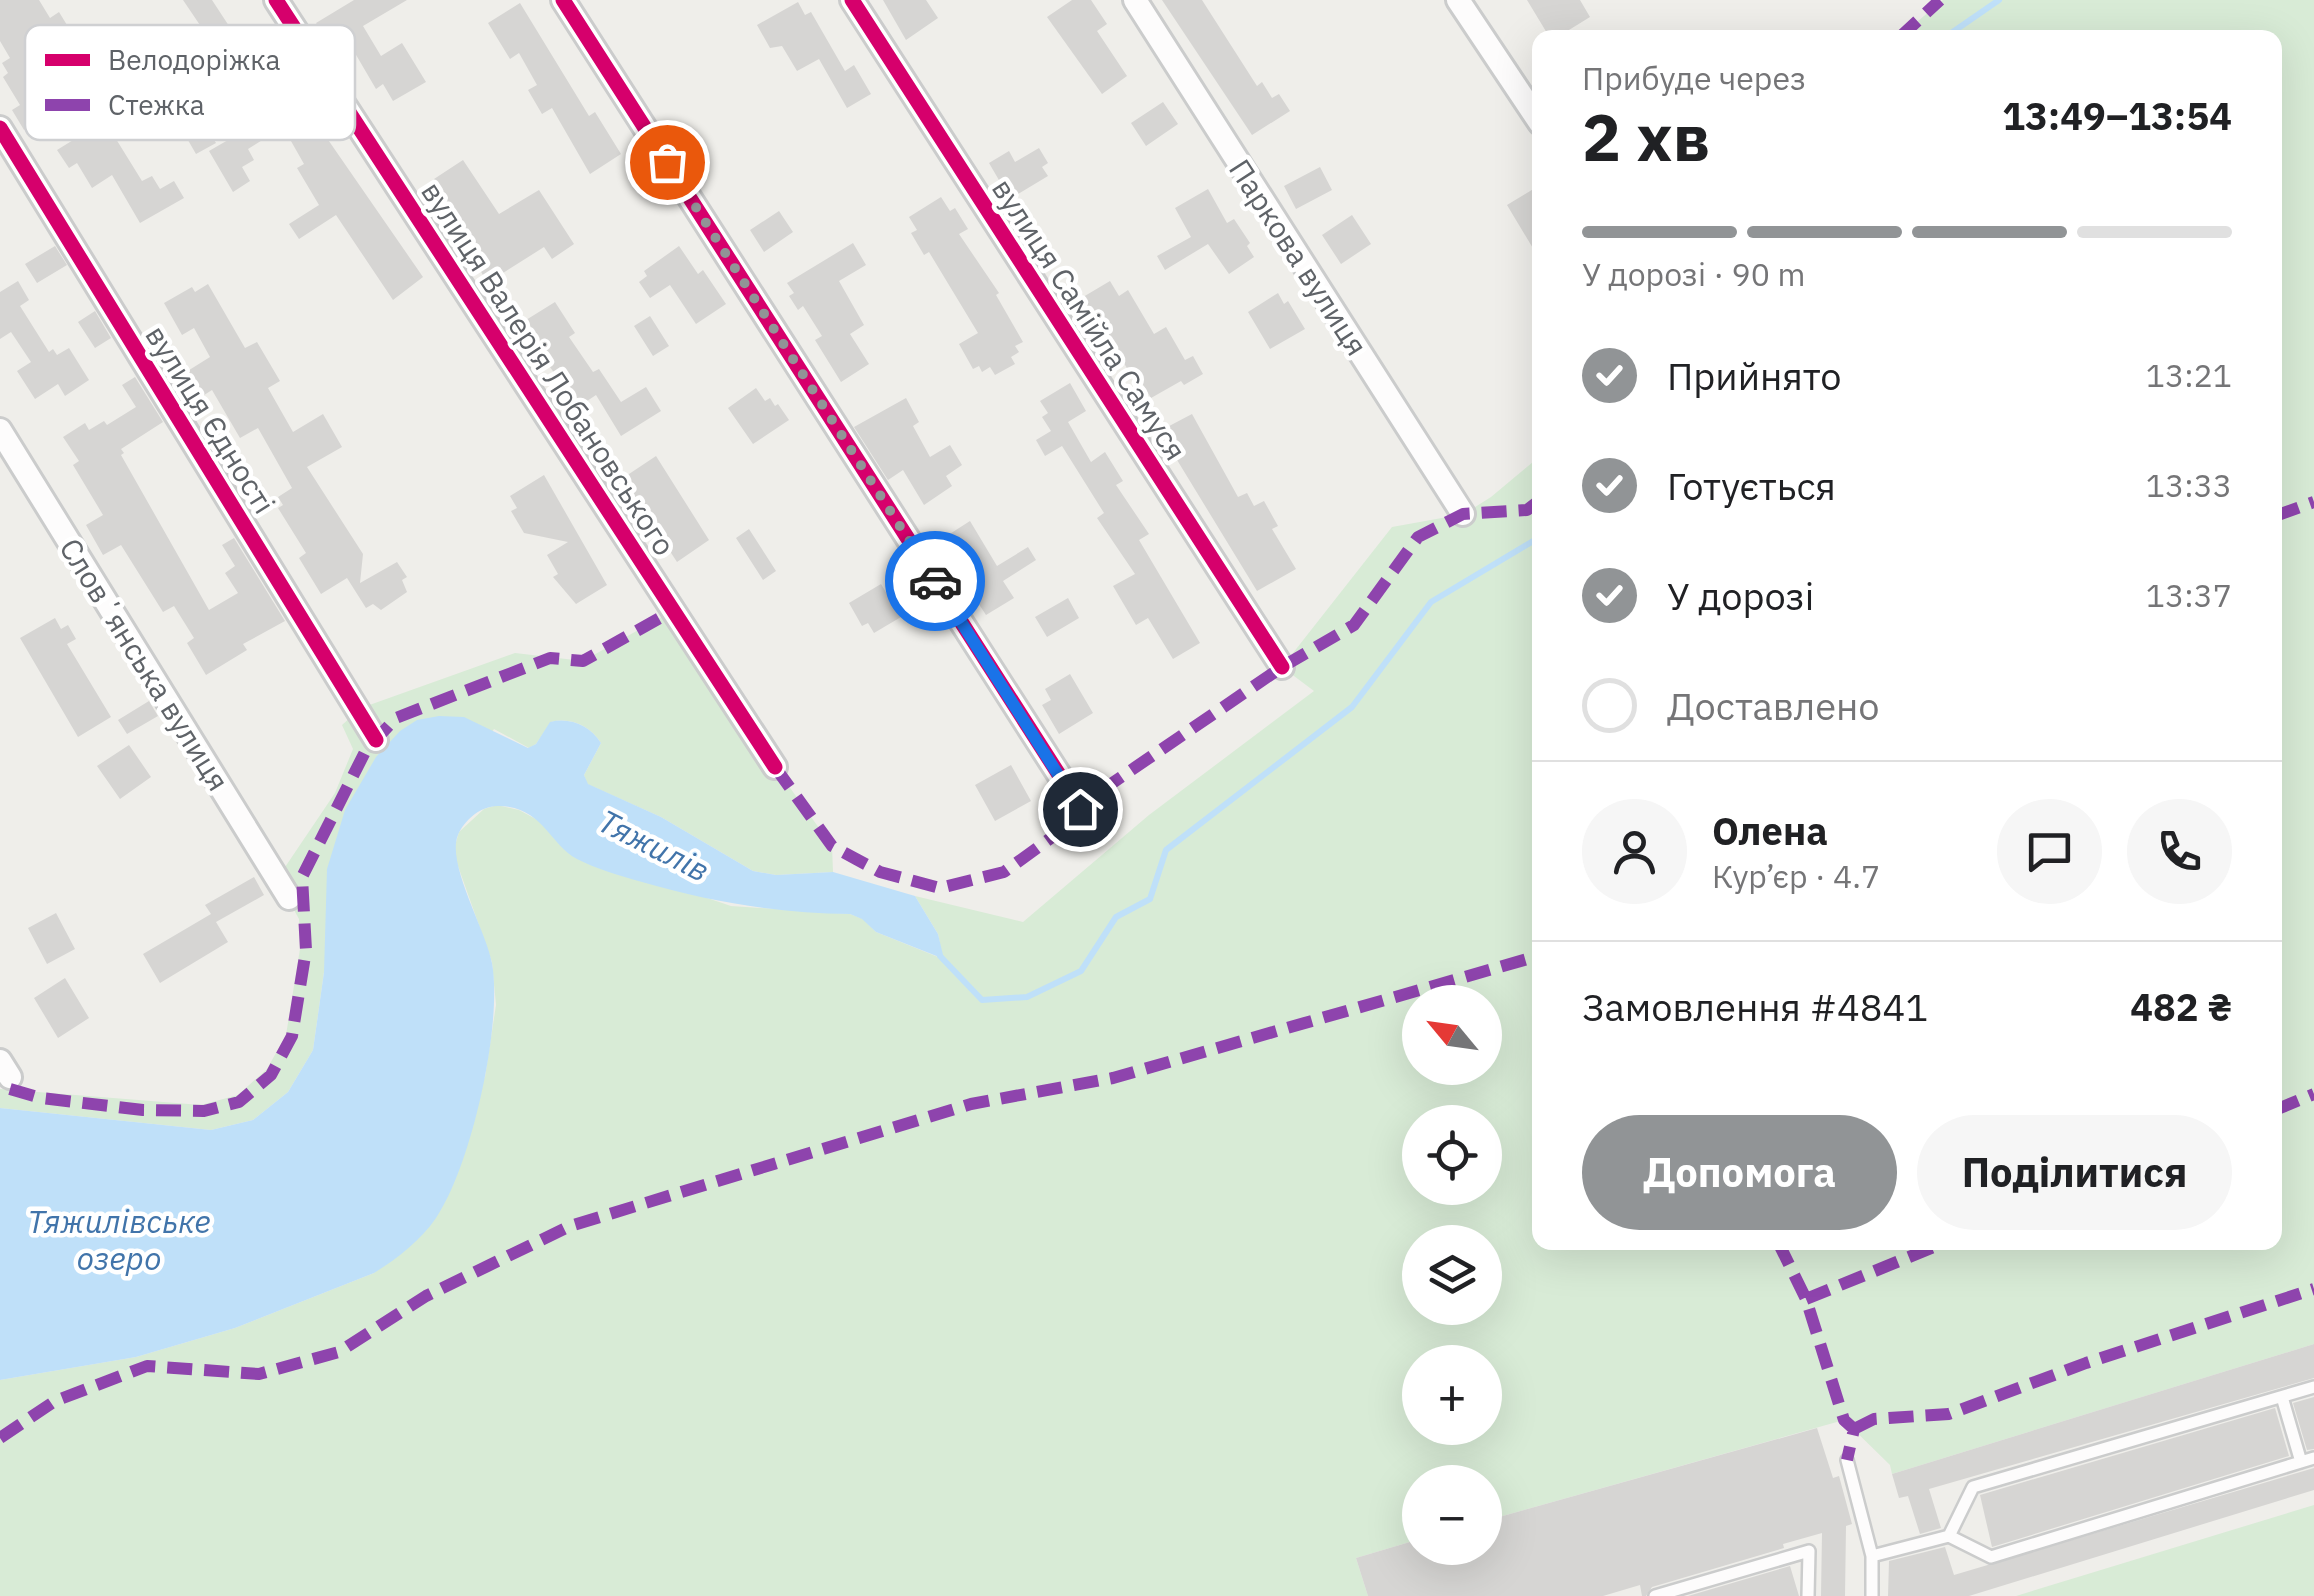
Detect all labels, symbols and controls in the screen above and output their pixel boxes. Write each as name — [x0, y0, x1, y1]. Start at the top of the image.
legend — [25, 25, 355, 140]
text: Велодоріжка — [108, 41, 280, 78]
text: Прибуде через — [1582, 57, 1806, 99]
text: Стежка — [108, 86, 205, 123]
text: 13:49–13:54 — [2002, 91, 2232, 140]
text: 2 хв — [1582, 94, 1710, 179]
pin — [625, 120, 710, 205]
icon: bag — [640, 135, 695, 190]
street label: Паркова вулиця — [1221, 151, 1377, 363]
street label: вулиця Самійла Самуся — [984, 171, 1196, 467]
street label: вулиця Валерія Лобановського — [413, 174, 685, 562]
text: У дорозі · 90 m — [1582, 253, 1805, 295]
street label: вулиця Єдності — [138, 318, 284, 520]
icon: check — [1582, 348, 1637, 403]
text: Прийнято — [1667, 351, 1841, 400]
text: 13:21 — [2146, 354, 2232, 396]
icon: check — [1582, 458, 1637, 513]
text: Готується — [1667, 461, 1836, 510]
text: 13:33 — [2146, 464, 2232, 506]
street label: Словʼянська вулиця — [52, 531, 238, 797]
courier — [885, 531, 985, 631]
icon: car — [908, 554, 963, 609]
icon: check — [1582, 568, 1637, 623]
text: У дорозі — [1667, 571, 1814, 620]
text: 13:37 — [2146, 574, 2232, 616]
text: Доставлено — [1667, 681, 1880, 730]
pin — [1038, 767, 1123, 852]
icon: home — [1053, 782, 1108, 837]
water label: Тяжилів — [591, 799, 717, 891]
button: person — [1582, 799, 1687, 904]
button: chat — [1997, 799, 2102, 904]
button: phone — [2127, 799, 2232, 904]
text: Олена — [1712, 806, 1828, 855]
text: Кур’єр · 4.7 — [1712, 855, 1880, 897]
text: Замовлення #4841 — [1582, 982, 1928, 1031]
text: 482 ₴ — [2130, 982, 2232, 1031]
north arrow — [1402, 985, 1502, 1085]
map controls — [1402, 985, 1502, 1565]
button: locate — [1402, 1105, 1502, 1205]
button: Допомога — [1582, 1115, 1897, 1230]
button: Поділитися — [1917, 1115, 2232, 1230]
water label: Тяжилівське озеро — [27, 1200, 211, 1279]
button: layers — [1402, 1225, 1502, 1325]
button: + — [1402, 1345, 1502, 1445]
button: − — [1402, 1465, 1502, 1565]

